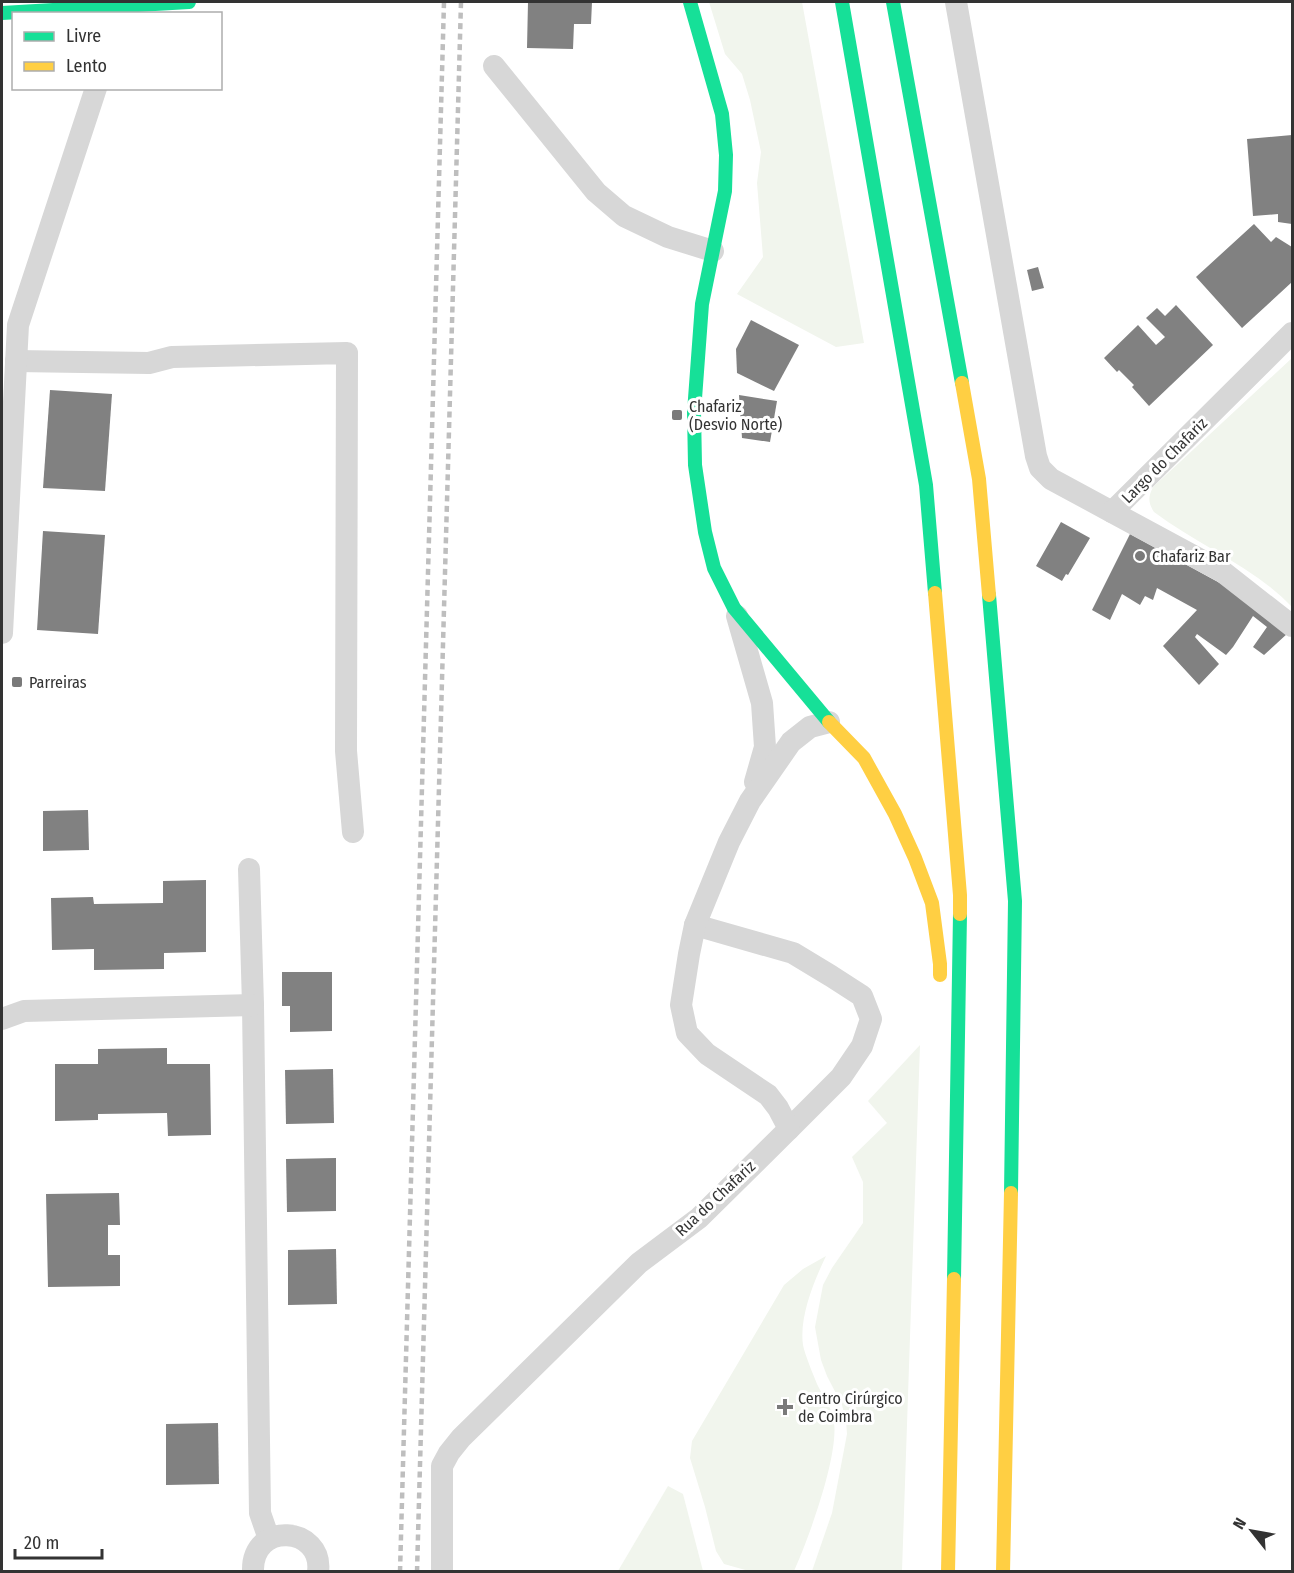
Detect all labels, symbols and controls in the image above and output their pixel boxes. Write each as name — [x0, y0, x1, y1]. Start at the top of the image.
legend — [12, 12, 222, 90]
text: Livre — [66, 25, 101, 47]
text: Lento — [66, 55, 107, 77]
place label: Chafariz (Desvio Norte) — [689, 397, 782, 434]
marker: Chafariz (Desvio Norte) — [670, 408, 684, 422]
street label: Largo do Chafariz — [1118, 414, 1211, 507]
place label: Chafariz Bar — [1152, 547, 1231, 566]
marker: Chafariz Bar — [1133, 549, 1147, 563]
place label: Parreiras — [29, 673, 87, 692]
marker: Parreiras — [10, 675, 24, 689]
street label: Rua do Chafariz — [672, 1157, 759, 1240]
place label: Centro Cirúrgico de Coimbra — [798, 1389, 903, 1426]
marker: Centro Cirúrgico de Coimbra — [776, 1398, 794, 1416]
north arrow — [1222, 1501, 1282, 1561]
text: N — [1229, 1515, 1250, 1533]
scale bar — [15, 1522, 102, 1560]
text: 20 m — [24, 1532, 59, 1554]

